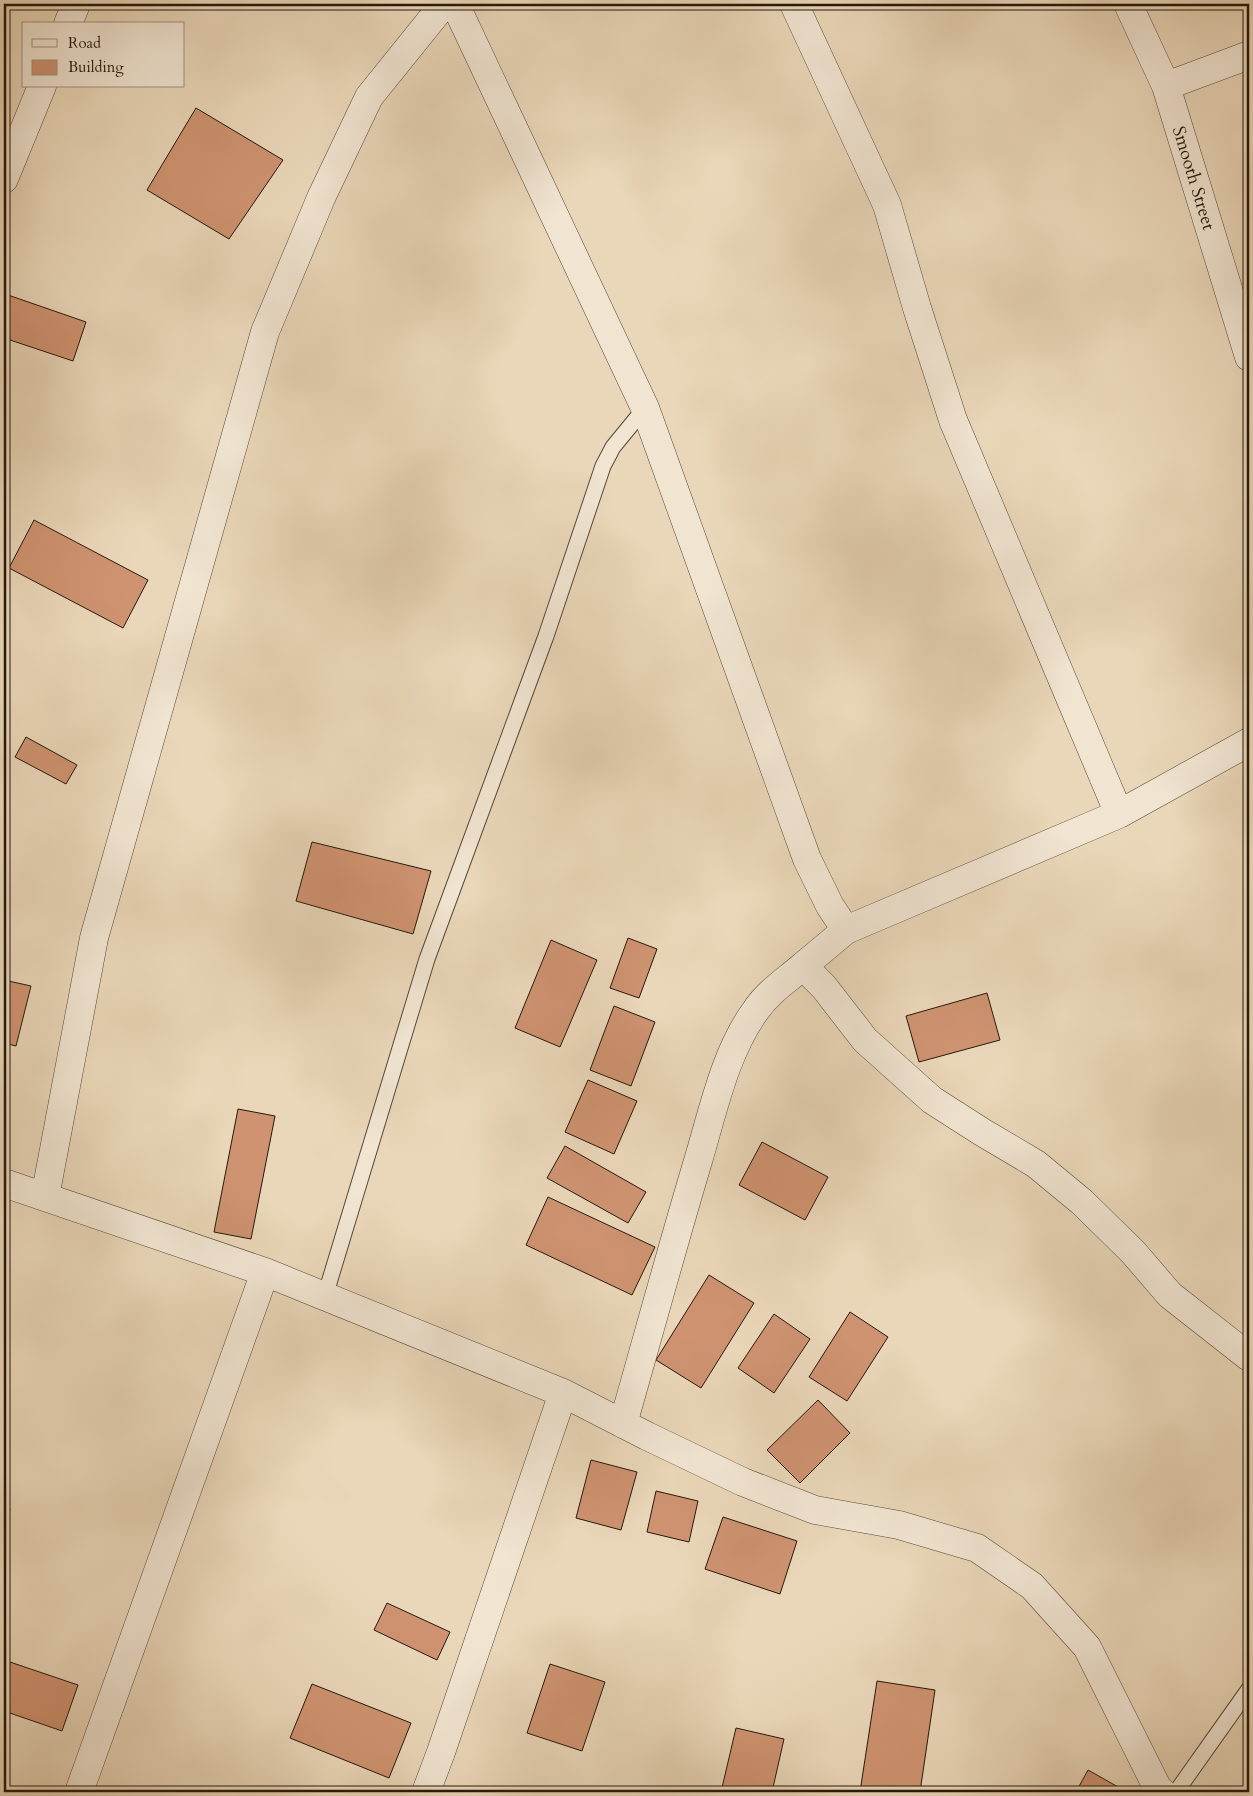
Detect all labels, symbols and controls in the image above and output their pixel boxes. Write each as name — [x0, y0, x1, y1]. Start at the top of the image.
legend — [22, 22, 185, 88]
text: Road — [68, 33, 101, 53]
text: Building — [68, 57, 124, 77]
street label: Smooth Street — [1166, 123, 1221, 233]

